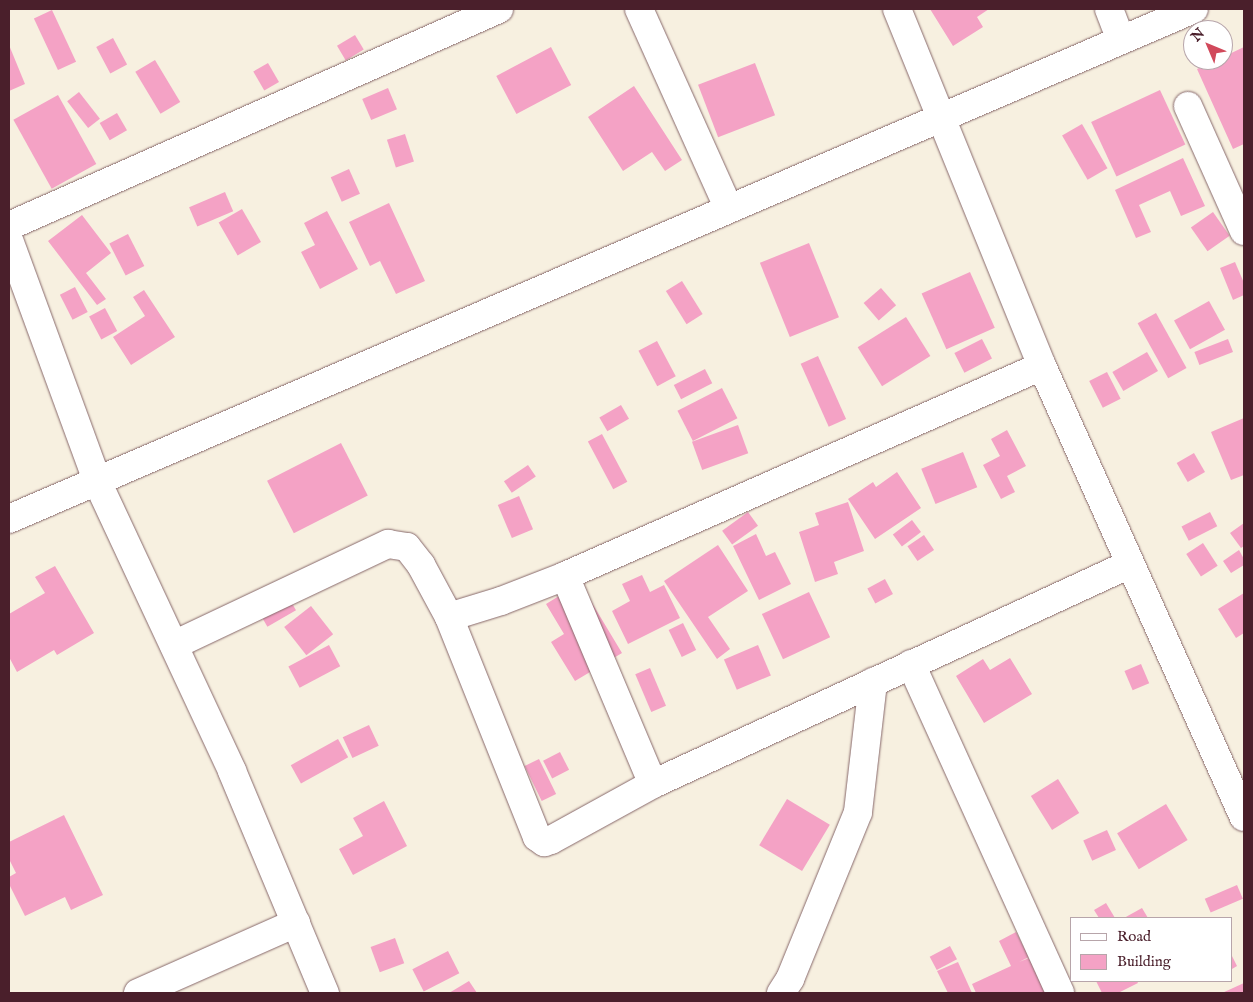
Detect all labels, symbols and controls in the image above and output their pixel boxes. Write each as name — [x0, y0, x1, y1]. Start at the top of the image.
north arrow — [1183, 20, 1233, 70]
text: N — [1187, 24, 1209, 46]
legend — [1070, 917, 1233, 982]
text: Road — [1117, 927, 1151, 946]
text: Building — [1117, 952, 1171, 971]

